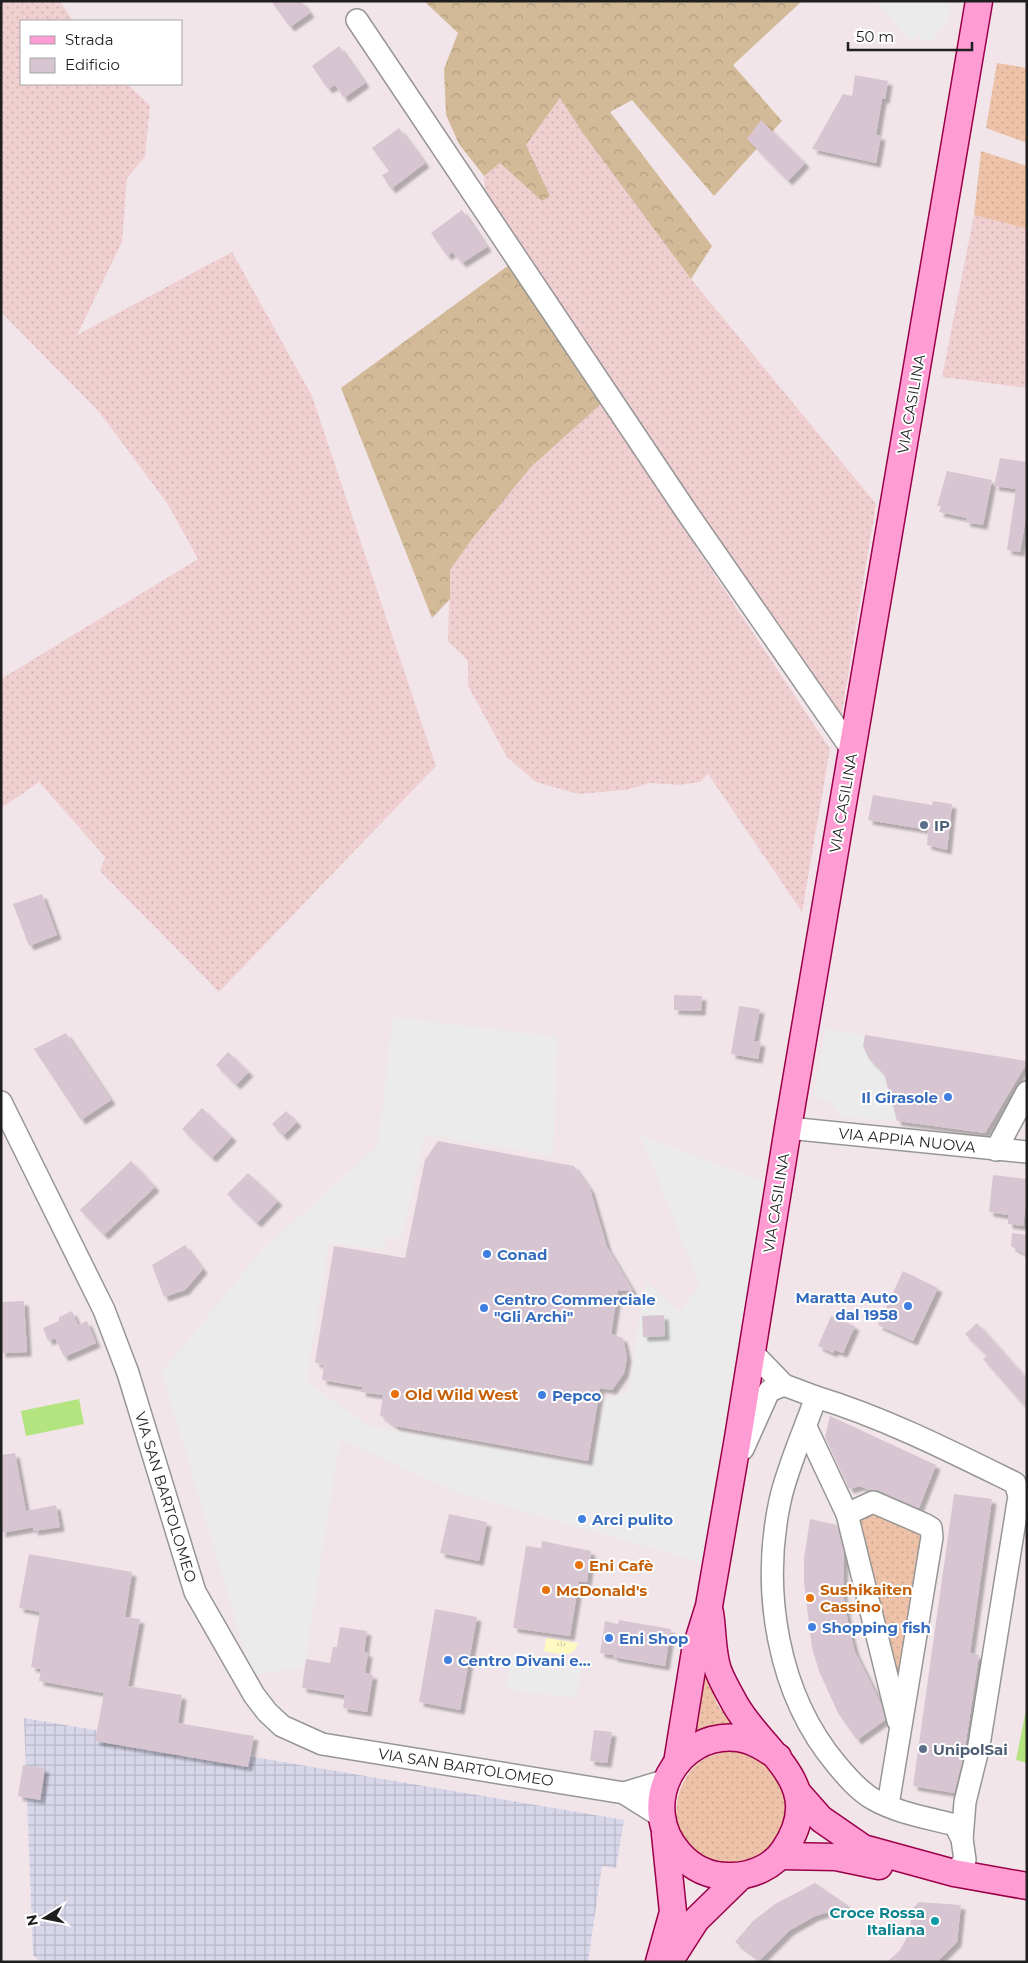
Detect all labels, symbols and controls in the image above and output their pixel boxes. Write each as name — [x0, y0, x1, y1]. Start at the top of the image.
legend — [20, 20, 182, 85]
scale bar — [848, 20, 972, 52]
text: 50 m — [856, 27, 894, 46]
text: Strada — [65, 30, 114, 49]
text: Edificio — [65, 55, 120, 74]
street label: VIA CASILINA — [893, 353, 929, 455]
street label: VIA CASILINA — [825, 752, 861, 854]
place label: IP — [934, 816, 950, 835]
marker: IP — [918, 819, 930, 831]
place label: Il Girasole — [861, 1088, 938, 1107]
marker: Il Girasole — [942, 1091, 954, 1103]
street label: VIA APPIA NUOVA — [838, 1123, 977, 1157]
street label: VIA CASILINA — [759, 1152, 793, 1254]
place label: Conad — [497, 1245, 547, 1264]
marker: Conad — [481, 1248, 493, 1260]
place label: Maratta Auto dal 1958 — [795, 1288, 898, 1324]
place label: Centro Commerciale "Gli Archi" — [494, 1290, 656, 1326]
marker: Maratta Auto dal 1958 — [902, 1300, 914, 1312]
marker: Centro Commerciale "Gli Archi" — [478, 1302, 490, 1314]
place label: Old Wild West — [405, 1385, 519, 1404]
place label: Pepco — [552, 1386, 601, 1405]
marker: Old Wild West — [389, 1388, 401, 1400]
marker: Pepco — [536, 1389, 548, 1401]
street label: VIA SAN BARTOLOMEO — [131, 1409, 201, 1585]
place label: Arci pulito — [591, 1510, 673, 1529]
marker: Arci pulito — [576, 1513, 588, 1525]
place label: Eni Cafè — [589, 1556, 653, 1575]
marker: Eni Cafè — [573, 1559, 585, 1571]
place label: Sushikaiten Cassino — [820, 1580, 912, 1616]
place label: McDonald's — [556, 1581, 647, 1600]
marker: McDonald's — [540, 1584, 552, 1596]
marker: Sushikaiten Cassino — [804, 1592, 816, 1604]
place label: Shopping fish — [822, 1618, 931, 1637]
marker: Shopping fish — [806, 1621, 818, 1633]
place label: Eni Shop — [619, 1629, 688, 1648]
marker: Eni Shop — [603, 1632, 615, 1644]
place label: Centro Divani e… — [458, 1651, 591, 1670]
marker: Centro Divani e… — [442, 1654, 454, 1666]
place label: UnipolSai — [933, 1740, 1008, 1759]
marker: UnipolSai — [917, 1743, 929, 1755]
street label: VIA SAN BARTOLOMEO — [377, 1744, 555, 1790]
north arrow — [20, 1893, 70, 1943]
place label: Croce Rossa Italiana — [829, 1903, 925, 1939]
text: N — [22, 1913, 42, 1927]
marker: Croce Rossa Italiana — [929, 1915, 941, 1927]

